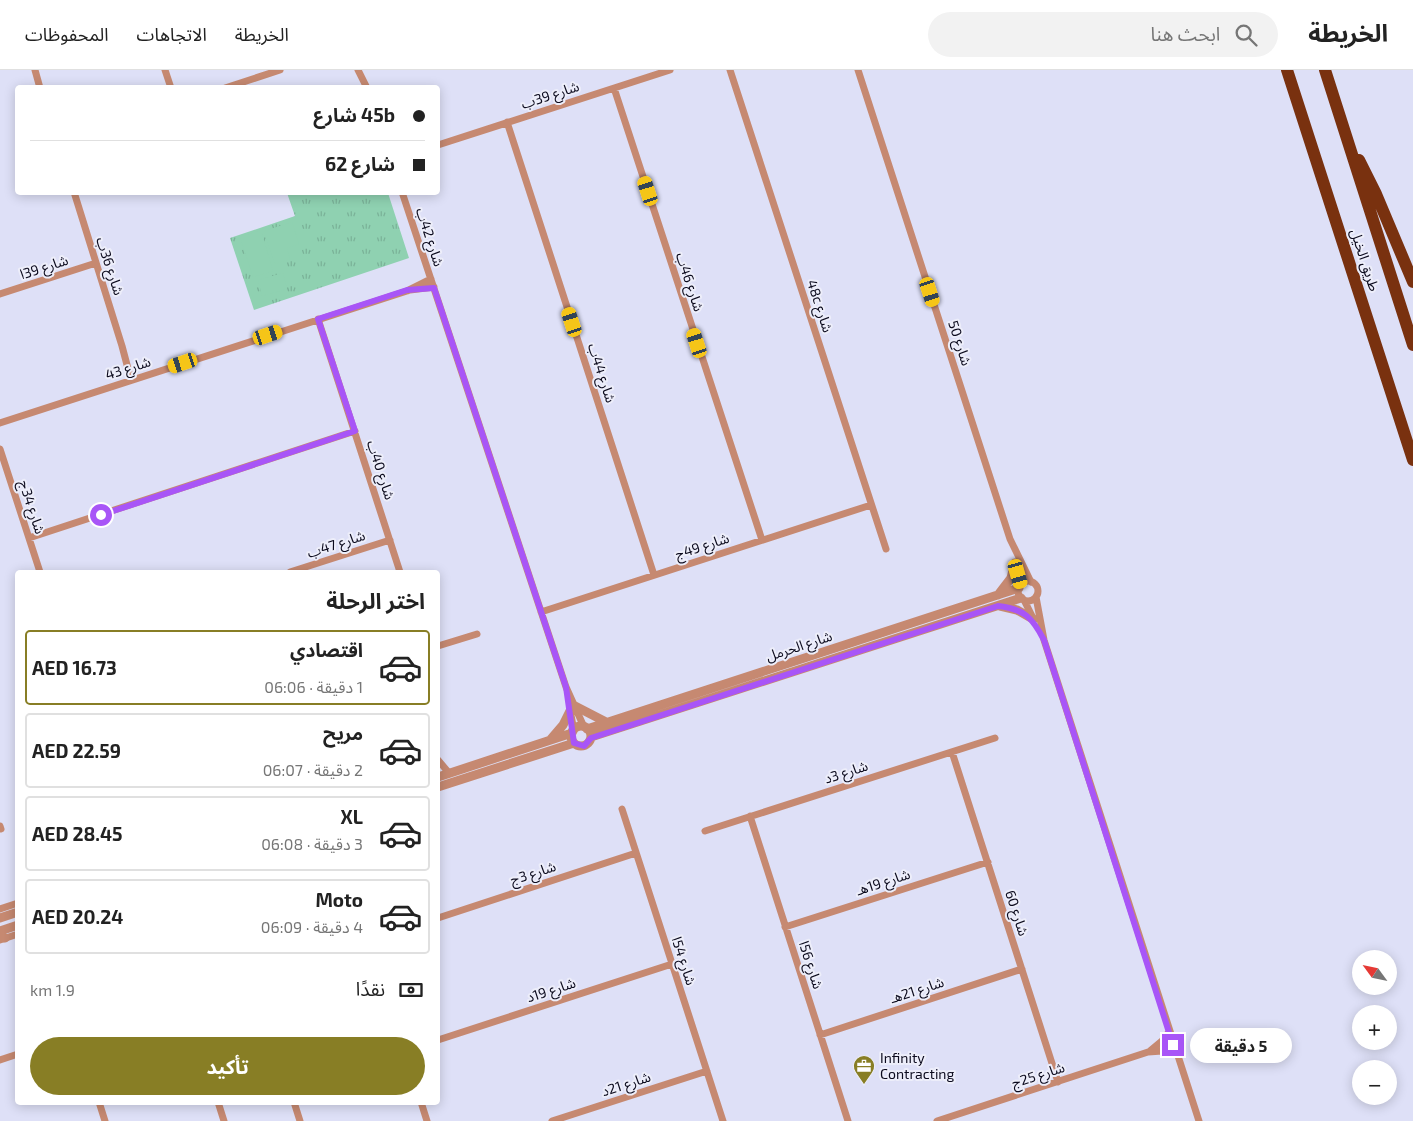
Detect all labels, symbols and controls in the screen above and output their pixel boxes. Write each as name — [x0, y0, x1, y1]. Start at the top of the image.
search box — [928, 12, 1278, 57]
text: الخريطة — [1308, 18, 1388, 47]
icon: search — [1232, 21, 1260, 49]
text: ابحث هنا — [1151, 22, 1220, 45]
text: المحفوظات — [25, 23, 109, 45]
text: الاتجاهات — [137, 23, 207, 45]
text: الخريطة — [235, 23, 289, 45]
street label: شارع 39ب — [519, 77, 582, 115]
text: 45b شارع — [313, 103, 395, 126]
text: شارع 62 — [325, 152, 395, 175]
car — [636, 174, 659, 208]
street label: شارع 42ب — [410, 205, 448, 269]
street label: طريق الخيل — [1346, 227, 1384, 294]
street label: شارع 36ب — [90, 235, 128, 298]
street label: شارع 46ب — [670, 250, 708, 314]
street label: شارع 39ا — [18, 251, 71, 285]
car — [918, 275, 941, 309]
street label: 48c شارع — [801, 277, 837, 335]
car — [560, 305, 583, 339]
street label: شارع 50 — [942, 318, 976, 368]
car — [251, 323, 284, 347]
car — [685, 326, 708, 360]
street label: شارع 44ب — [582, 341, 620, 406]
car — [166, 351, 199, 375]
street label: شارع 43 — [103, 352, 154, 386]
street label: شارع 40ب — [361, 438, 399, 503]
street label: شارع 34ج — [13, 478, 49, 537]
route start — [90, 504, 112, 526]
street label: شارع 47ب — [305, 526, 368, 564]
street label: شارع 49ج — [673, 529, 732, 565]
car — [1006, 558, 1029, 590]
text: اختر الرحلة — [326, 587, 425, 613]
street label: شارع الحرمل — [763, 627, 835, 667]
text: اقتصادي — [290, 638, 363, 661]
icon: car — [378, 645, 423, 690]
text: AED 16.73 — [32, 656, 117, 679]
text: 1 دقيقة · 06:06 — [264, 677, 363, 696]
text: مريح — [323, 721, 363, 744]
icon: car — [378, 728, 423, 773]
text: AED 22.59 — [32, 739, 121, 762]
street label: شارع 3د — [822, 756, 871, 789]
text: 2 دقيقة · 06:07 — [263, 760, 363, 779]
text: XL — [341, 805, 363, 828]
icon: car — [378, 811, 423, 856]
text: AED 28.45 — [32, 822, 123, 845]
text: 3 دقيقة · 06:08 — [261, 834, 363, 853]
street label: شارع 3ج — [508, 857, 559, 891]
street label: شارع 19هـ — [854, 865, 913, 901]
text: Moto — [315, 888, 363, 911]
street label: شارع 60 — [999, 888, 1033, 939]
icon: car — [378, 894, 423, 939]
text: AED 20.24 — [32, 905, 123, 928]
text: 4 دقيقة · 06:09 — [261, 917, 363, 936]
street label: شارع 54ا — [666, 934, 700, 988]
street label: شارع 56ا — [793, 939, 827, 992]
north arrow — [1352, 950, 1398, 995]
map controls — [1352, 950, 1397, 1105]
street label: شارع 21هـ — [888, 973, 947, 1009]
street label: شارع 19د — [524, 974, 579, 1008]
icon: cash — [397, 976, 425, 1004]
text: نقدًا — [356, 977, 385, 1000]
text: 1.9 km — [30, 980, 75, 999]
button: + — [1352, 1005, 1397, 1050]
callout: 5 دقيقة — [1190, 1028, 1293, 1062]
route end — [1162, 1034, 1184, 1056]
text: 5 دقيقة — [1215, 1036, 1267, 1055]
button: تأكيد — [30, 1037, 425, 1095]
place label: Infinity Contracting — [880, 1049, 954, 1082]
office icon: Infinity Contracting — [852, 1054, 876, 1085]
street label: شارع 25ج — [1009, 1058, 1067, 1094]
button: − — [1352, 1060, 1397, 1105]
street label: شارع 21د — [599, 1068, 653, 1102]

